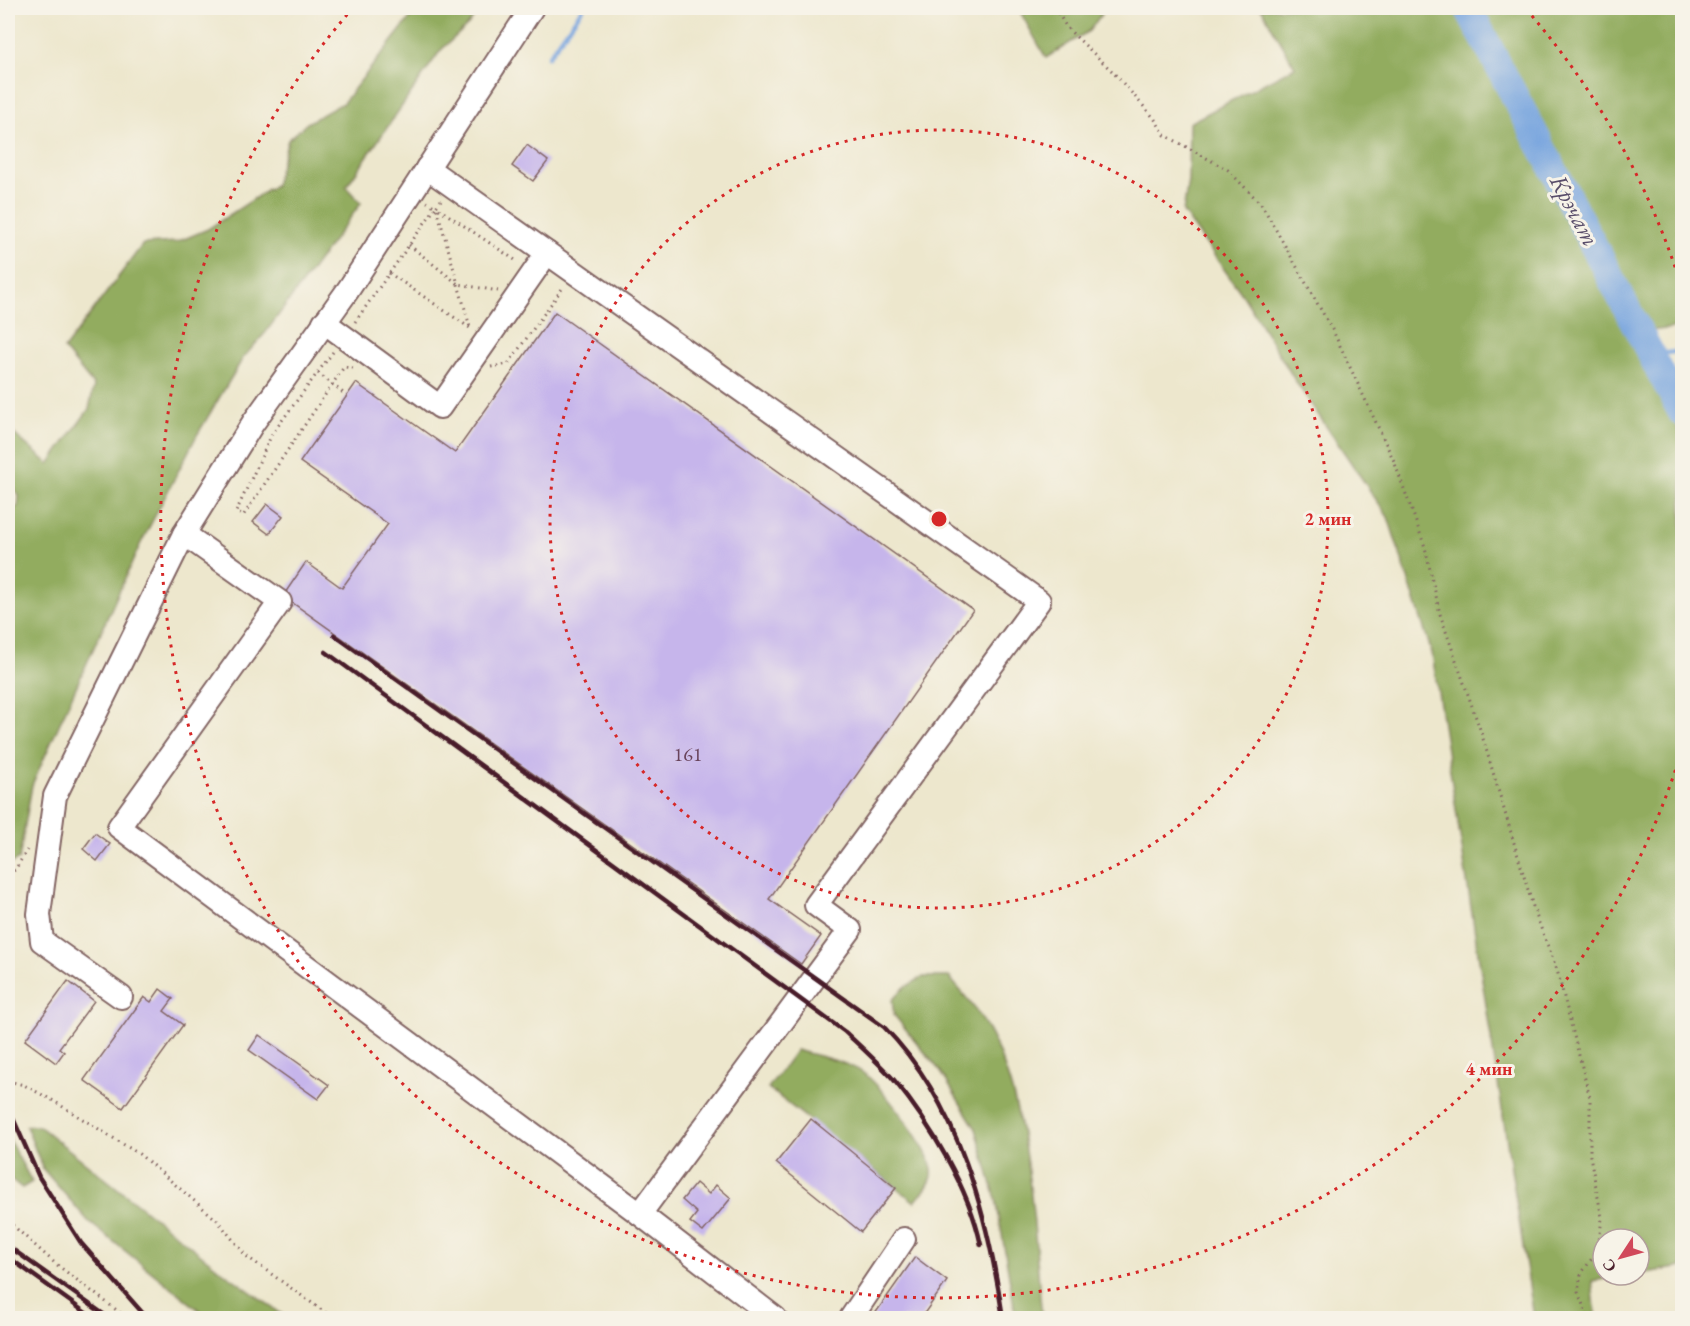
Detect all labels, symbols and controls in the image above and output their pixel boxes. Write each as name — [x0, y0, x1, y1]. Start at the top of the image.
water label: Крэчат — [1543, 168, 1607, 251]
text: 2 мин — [1305, 507, 1352, 530]
centre of rings — [929, 509, 949, 529]
house number: 161 — [674, 741, 702, 767]
text: 4 мин — [1466, 1057, 1513, 1080]
north arrow — [1591, 1227, 1651, 1287]
text: С — [1597, 1255, 1621, 1276]

